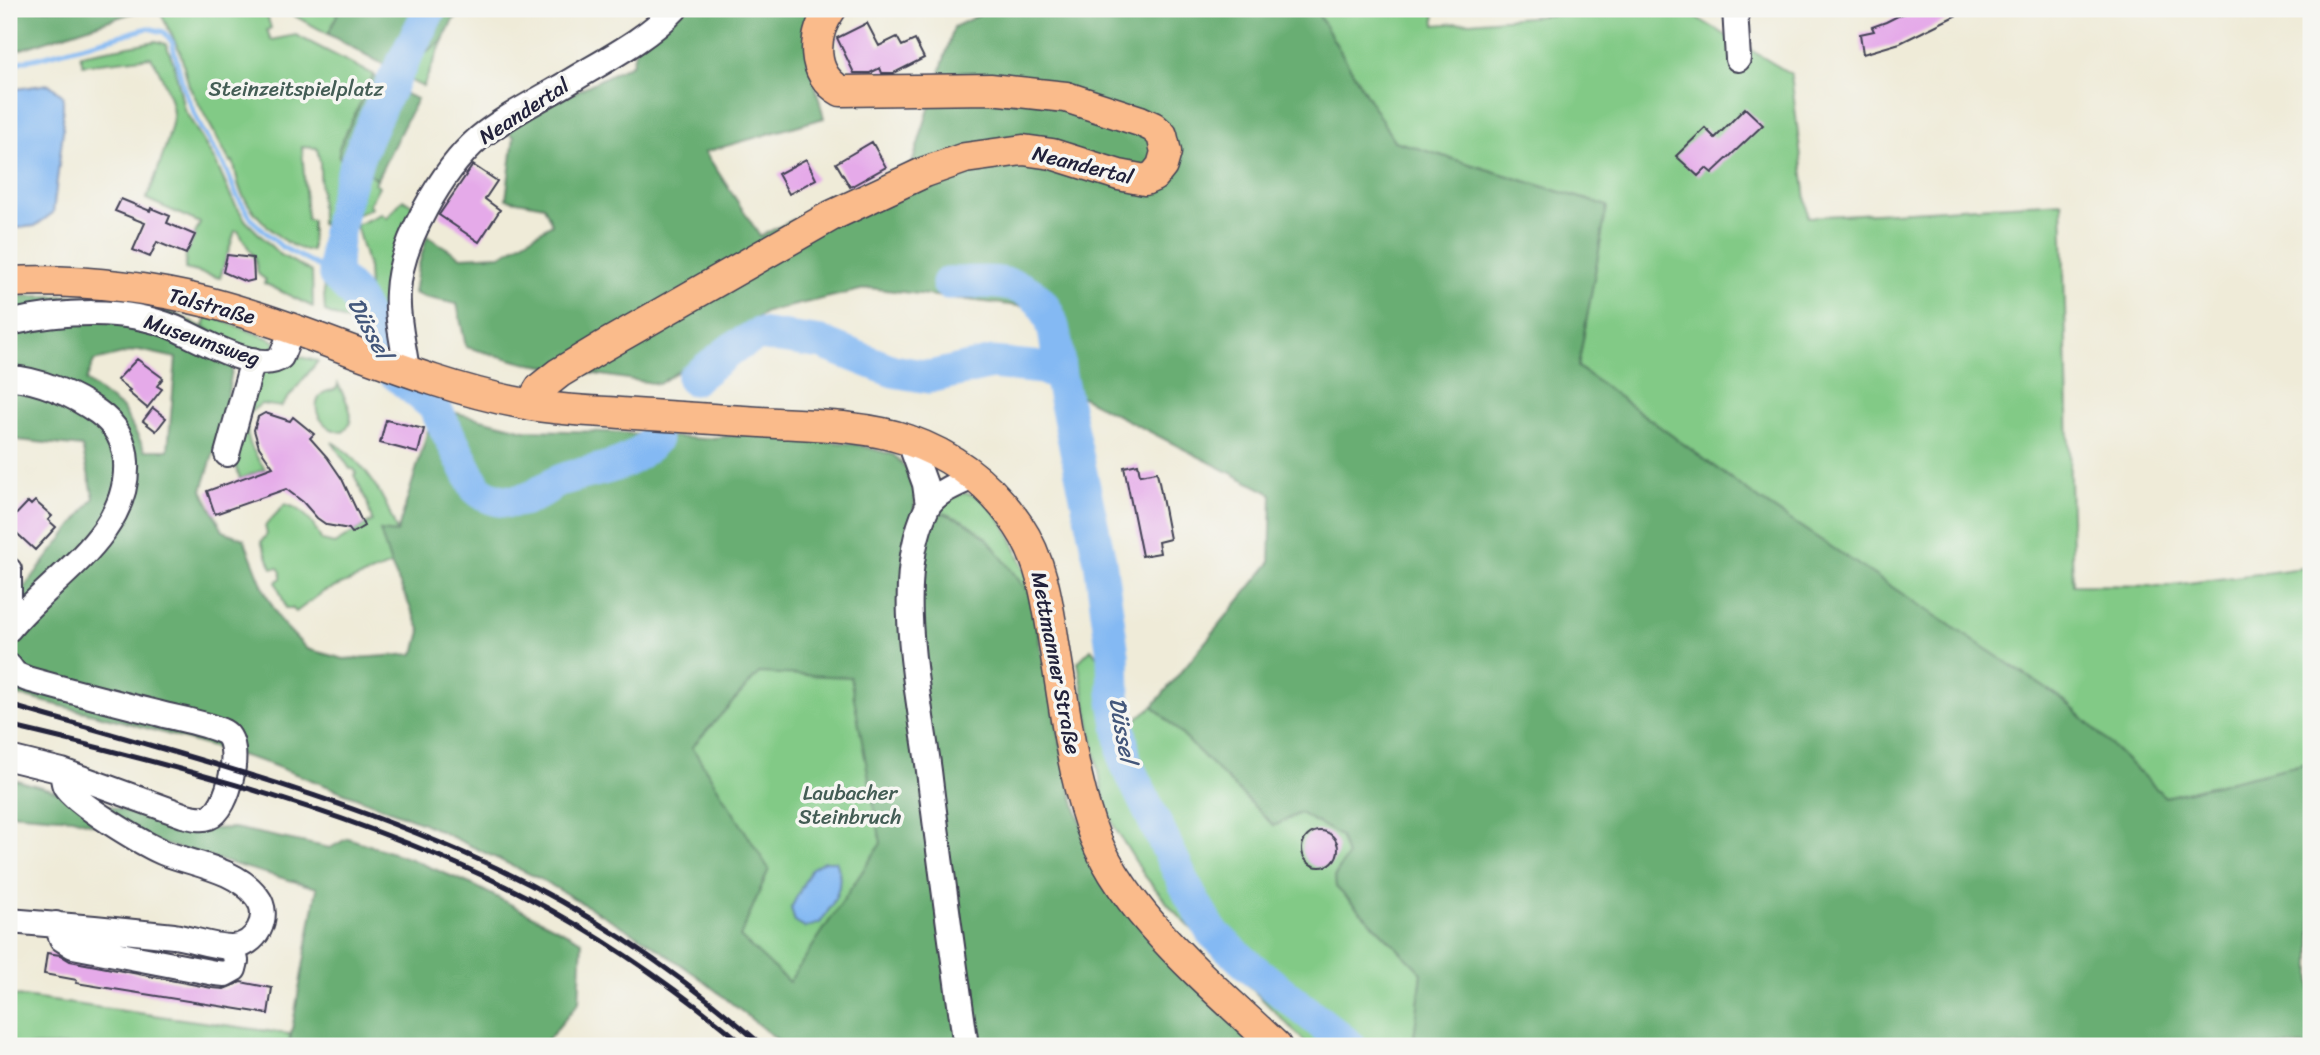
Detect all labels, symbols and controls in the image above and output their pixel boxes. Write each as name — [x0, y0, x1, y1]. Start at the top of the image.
street label: Neandertal — [471, 67, 578, 155]
park label: Steinzeitspielplatz — [209, 70, 384, 108]
street label: Neandertal — [1029, 134, 1138, 196]
street label: Talstraße — [164, 276, 260, 336]
water label: Düssel — [336, 290, 406, 372]
street label: Museumsweg — [139, 302, 266, 378]
street label: Mettmanner Straße — [1020, 568, 1092, 758]
water label: Düssel — [1097, 694, 1149, 771]
park label: Laubacher Steinbruch — [799, 774, 901, 836]

